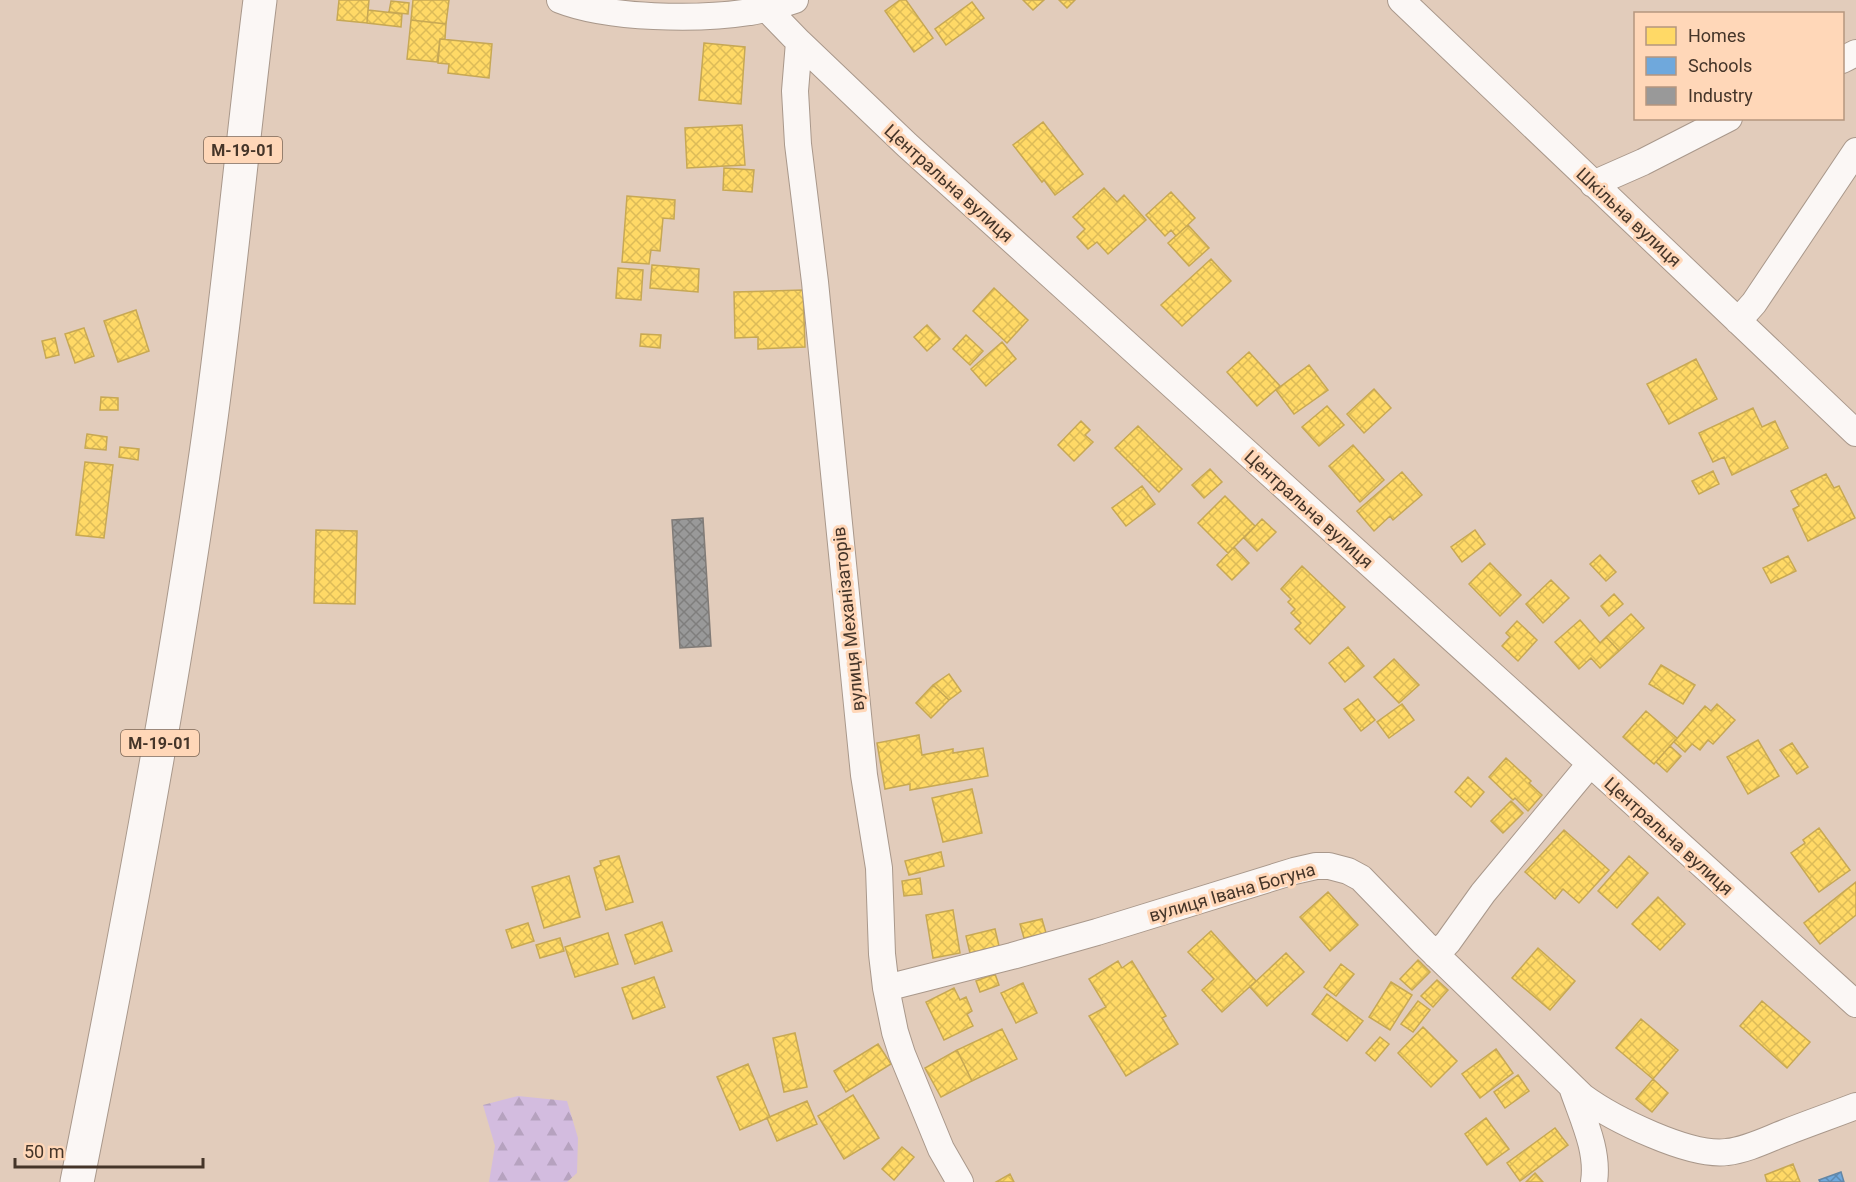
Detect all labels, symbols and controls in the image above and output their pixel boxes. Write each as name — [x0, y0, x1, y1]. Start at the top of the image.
legend — [1634, 12, 1844, 120]
text: Homes — [1688, 25, 1746, 46]
text: Schools — [1688, 55, 1752, 76]
text: Industry — [1688, 85, 1753, 106]
street label: Центральна вулиця — [880, 120, 1018, 246]
road number: М-19-01 — [204, 137, 282, 163]
street label: Шкільна вулиця — [1572, 163, 1686, 271]
street label: Центральна вулиця — [1240, 446, 1378, 572]
street label: вулиця Механізаторів — [828, 526, 868, 712]
road number: М-19-01 — [121, 730, 199, 756]
street label: Центральна вулиця — [1600, 773, 1738, 899]
street label: вулиця Івана Богуна — [1147, 858, 1317, 926]
scale bar — [15, 1131, 202, 1169]
text: 50 m — [24, 1141, 64, 1162]

